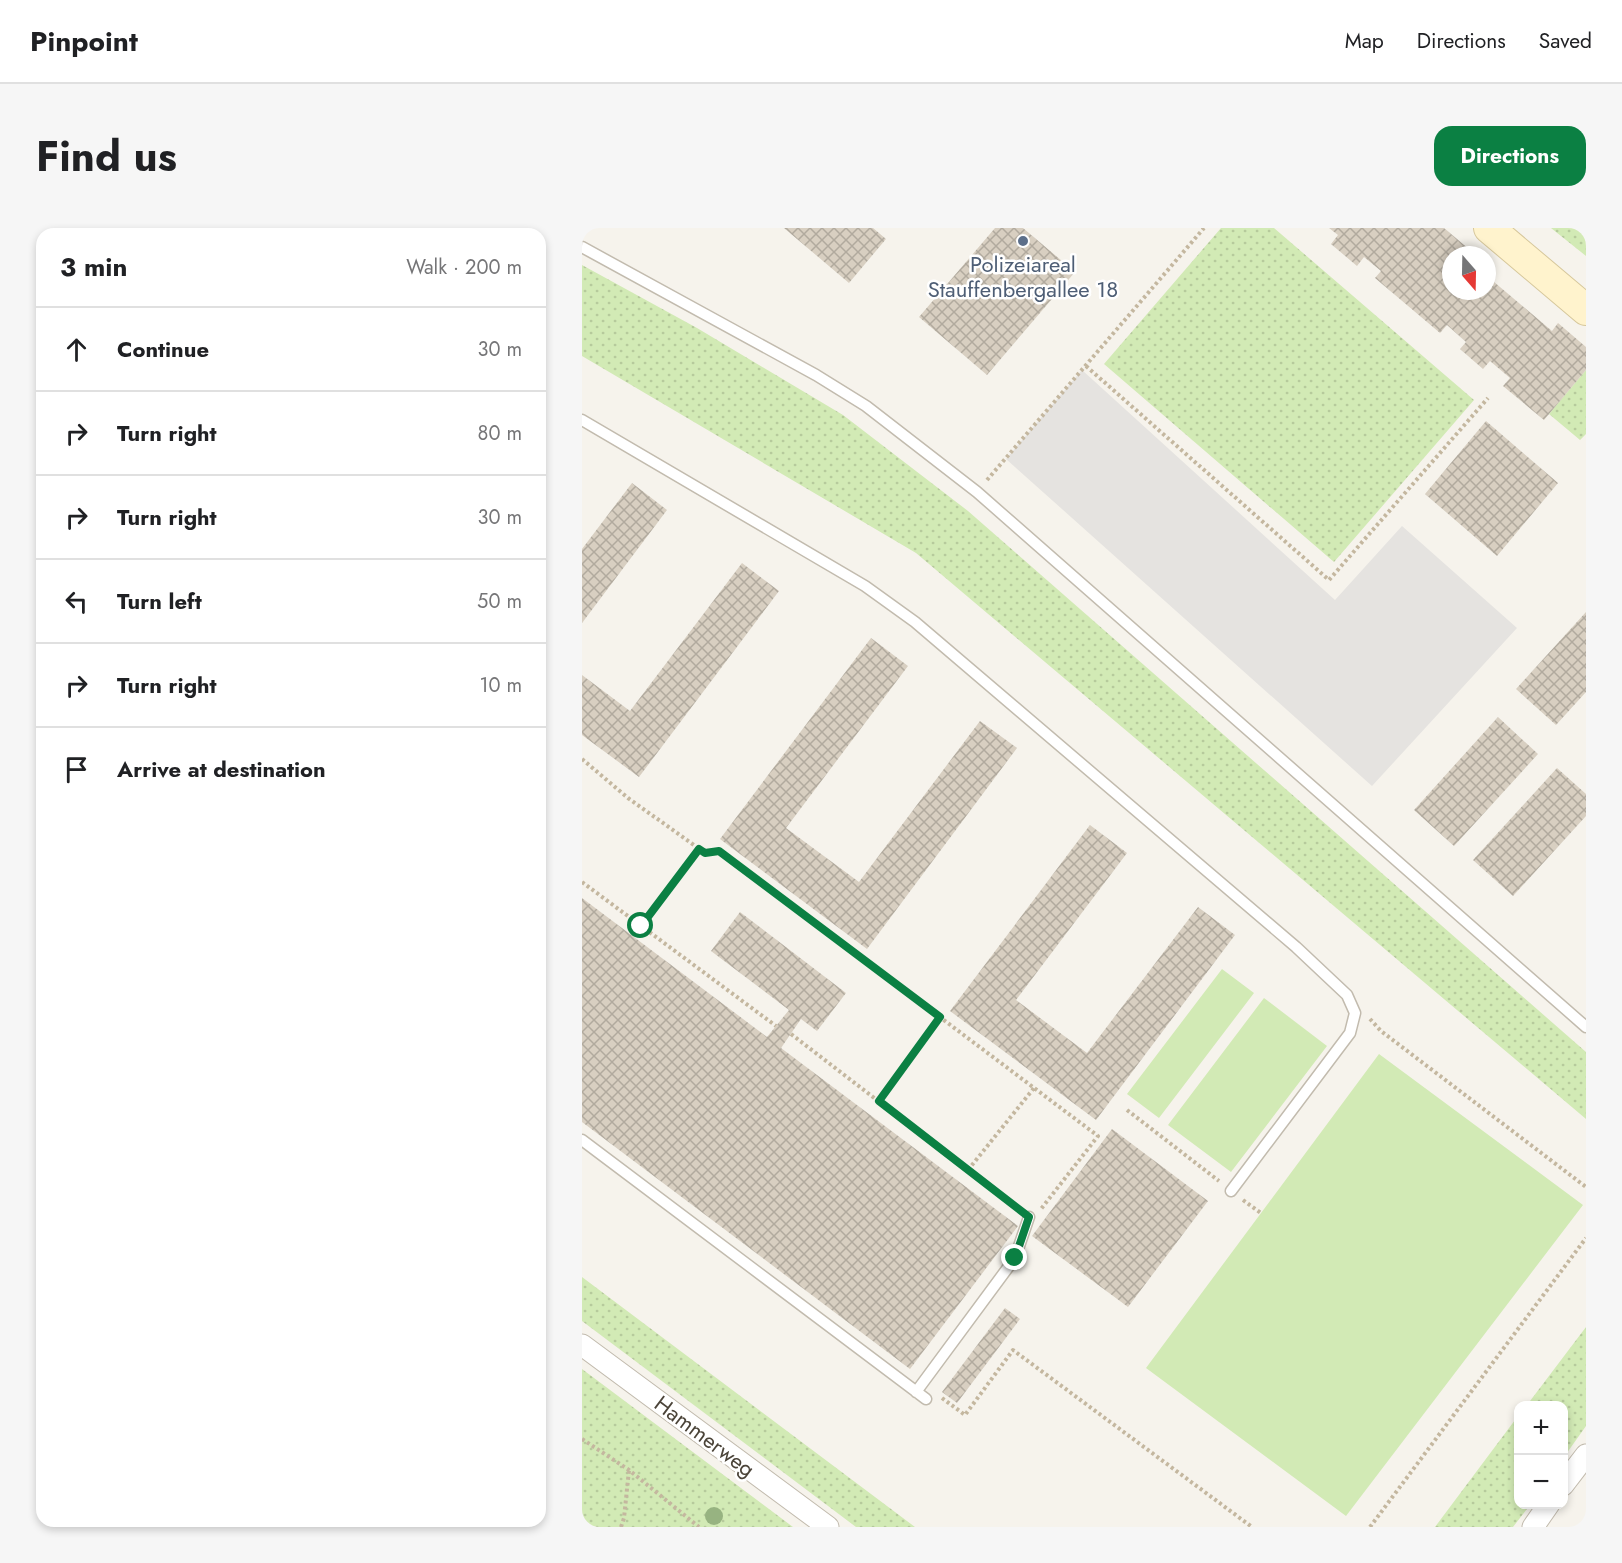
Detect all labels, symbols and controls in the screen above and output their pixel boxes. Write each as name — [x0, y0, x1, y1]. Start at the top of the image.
text: Pinpoint — [30, 21, 138, 62]
text: Map — [1345, 26, 1384, 56]
text: Directions — [1417, 26, 1506, 56]
text: Saved — [1539, 26, 1592, 56]
text: Find us — [36, 126, 177, 187]
button: Directions — [1434, 126, 1586, 186]
marker: Polizeiareal Stauffenbergallee 18 — [1016, 234, 1030, 248]
north arrow — [1442, 246, 1496, 300]
text: 3 min — [60, 248, 127, 286]
place label: Polizeiareal Stauffenbergallee 18 — [928, 248, 1118, 305]
text: Walk · 200 m — [406, 253, 522, 282]
icon: ahead — [60, 333, 93, 366]
text: Continue — [117, 333, 209, 365]
text: 30 m — [477, 335, 522, 364]
icon: right — [60, 417, 93, 450]
text: Turn right — [117, 417, 217, 449]
text: 80 m — [477, 419, 522, 448]
icon: right — [60, 501, 93, 534]
text: Turn right — [117, 501, 217, 533]
text: 30 m — [477, 503, 522, 532]
icon: left — [60, 585, 93, 618]
text: Turn left — [117, 585, 202, 617]
text: 50 m — [477, 587, 522, 616]
icon: right — [60, 669, 93, 702]
text: Turn right — [117, 669, 217, 701]
text: 10 m — [479, 671, 522, 700]
icon: arrive — [60, 753, 93, 786]
text: Arrive at destination — [117, 753, 326, 785]
route start — [627, 912, 653, 938]
route end — [1001, 1244, 1027, 1270]
street label: Hammerweg — [648, 1388, 762, 1484]
map controls — [1514, 1401, 1568, 1509]
button: + — [1514, 1401, 1568, 1455]
button: − — [1514, 1455, 1568, 1509]

